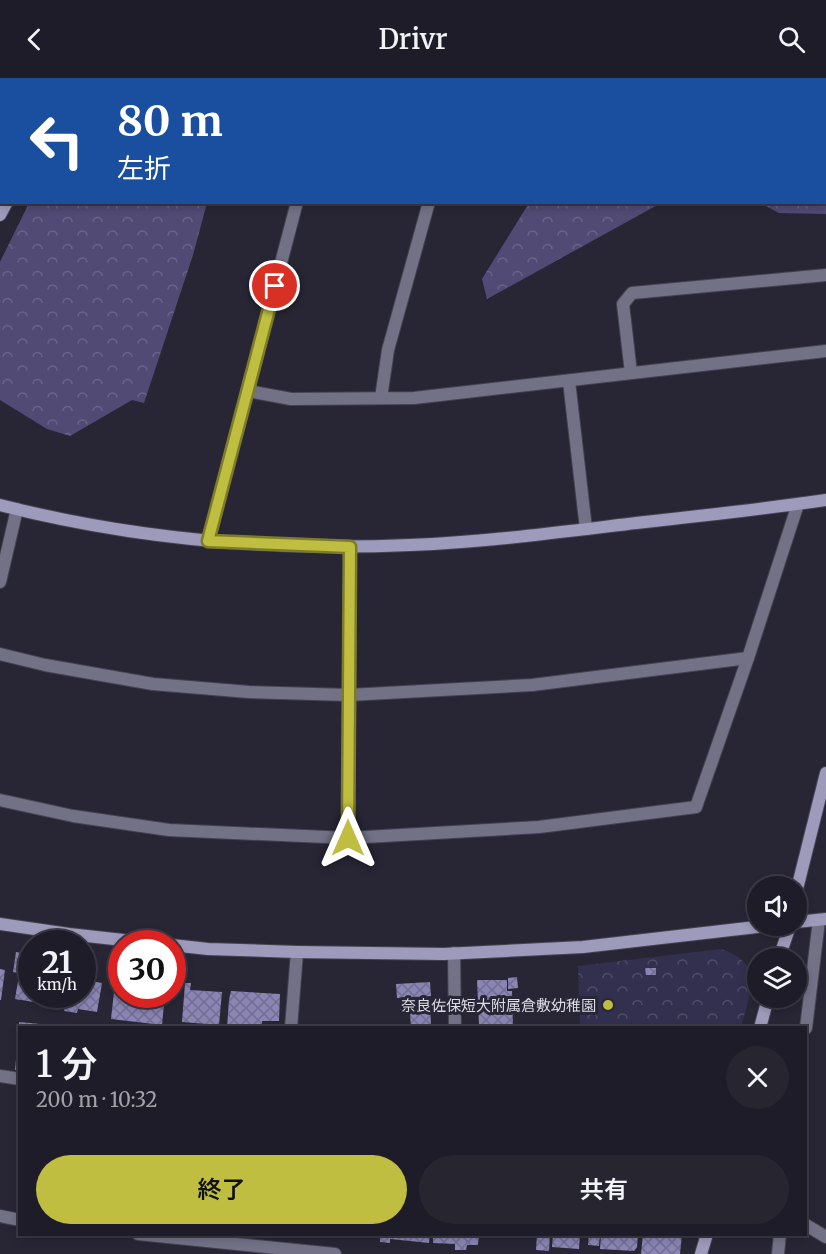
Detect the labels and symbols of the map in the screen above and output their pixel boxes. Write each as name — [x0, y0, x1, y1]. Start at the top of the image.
pin — [249, 260, 300, 311]
position arrow — [316, 806, 380, 870]
speed limit sign: 30 — [108, 930, 186, 1008]
place label: 奈良佐保短大附属倉敷幼稚園 — [401, 996, 596, 1015]
marker: 奈良佐保短大附属倉敷幼稚園 — [601, 998, 615, 1012]

